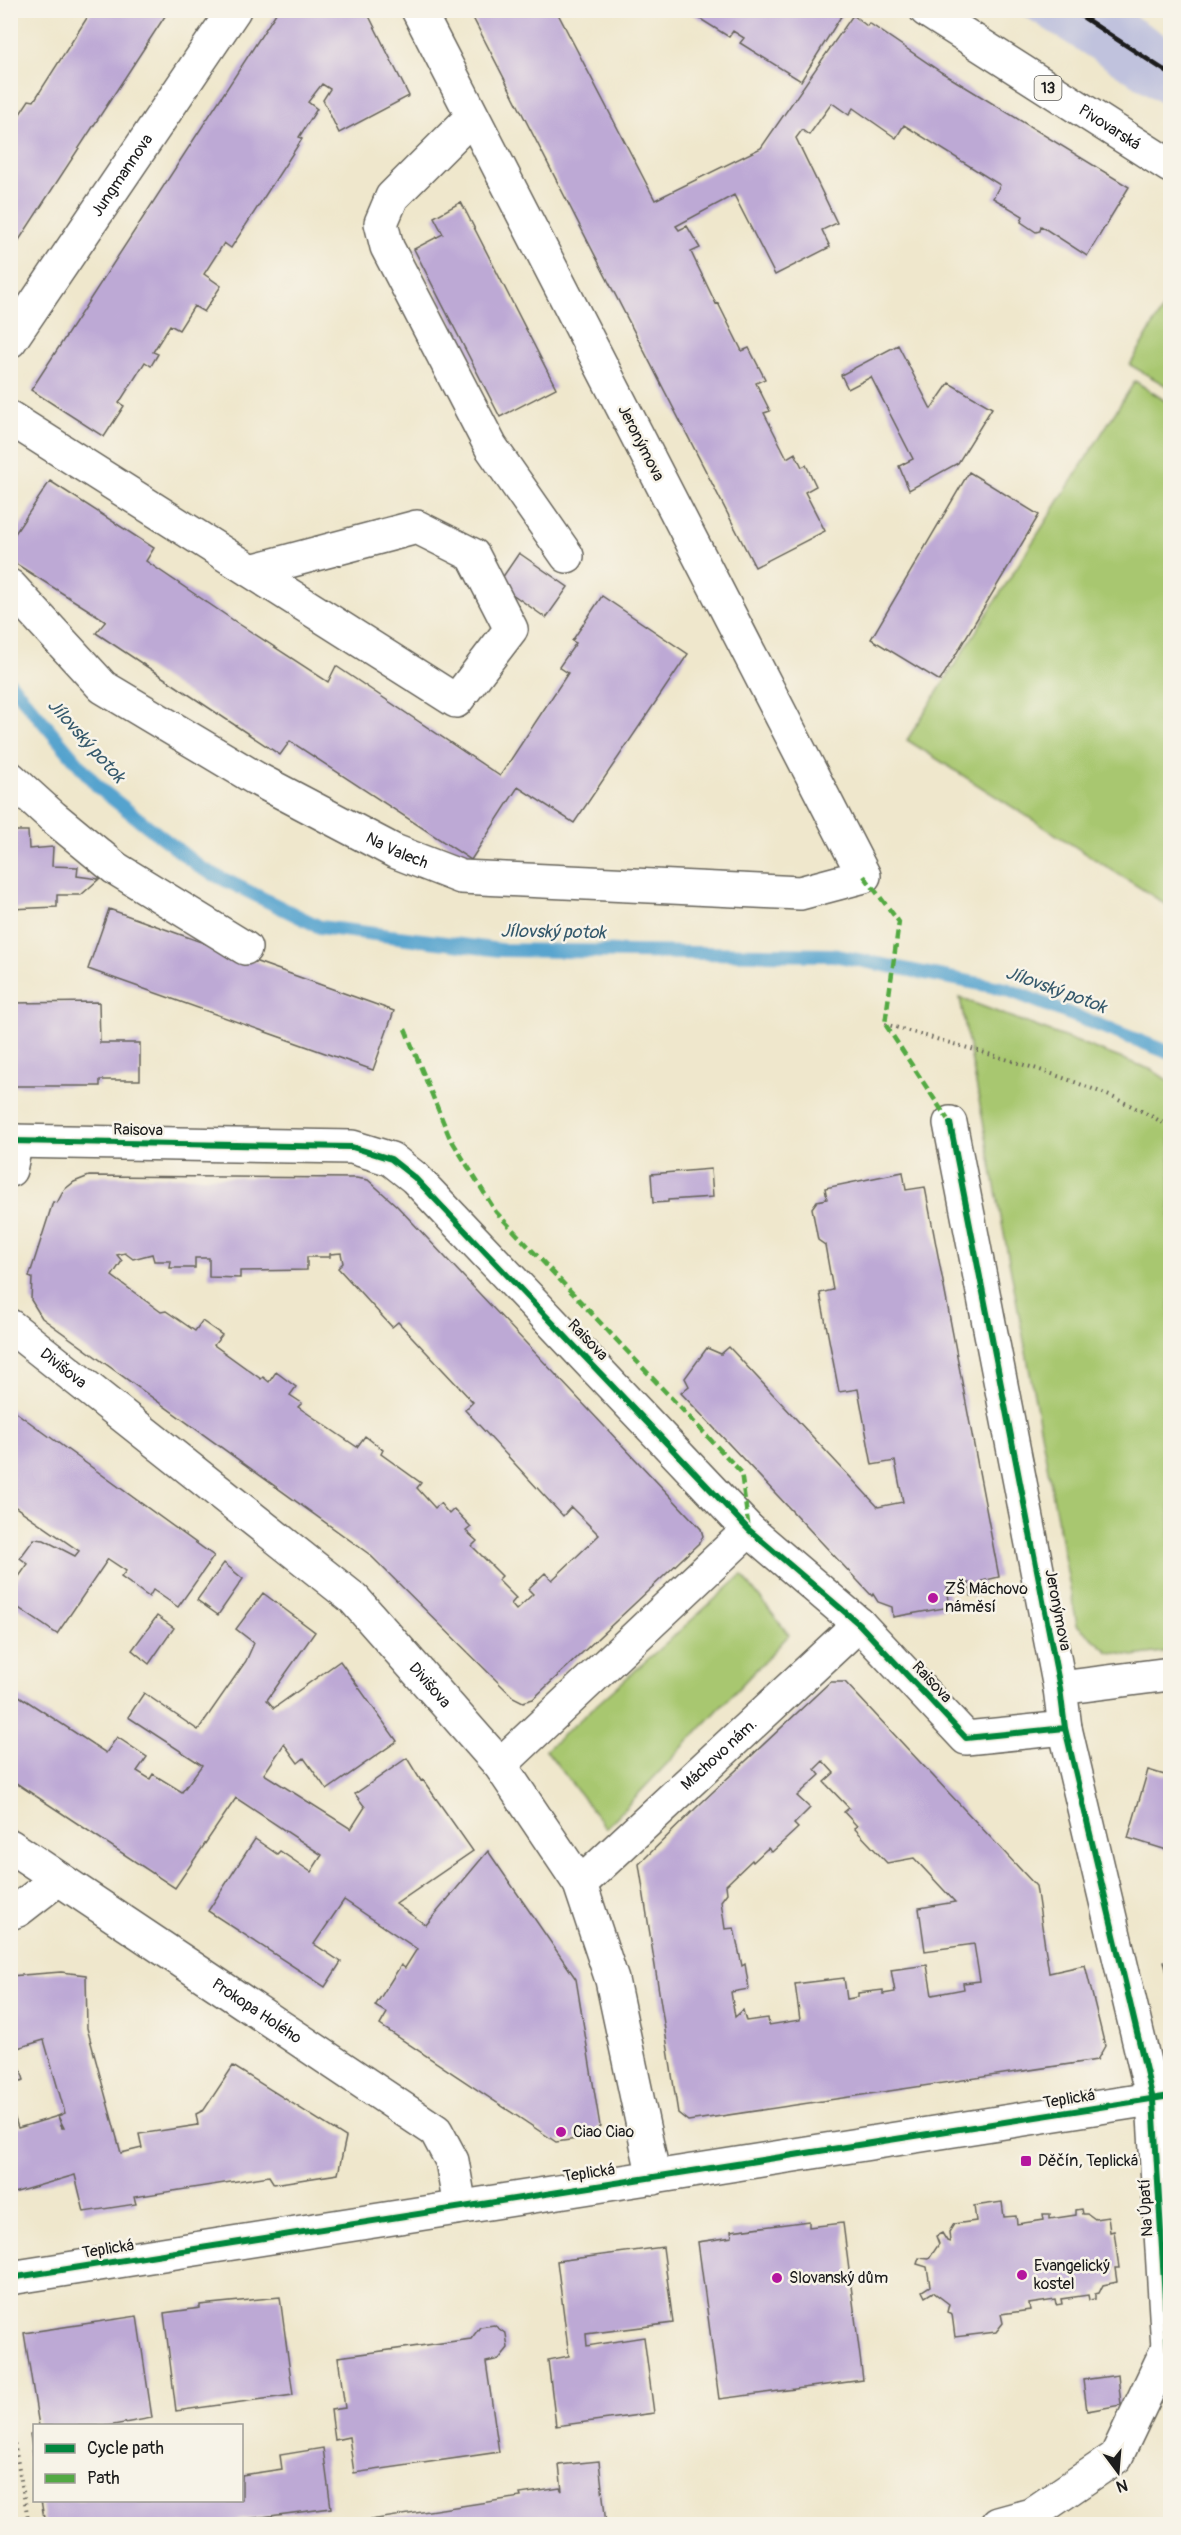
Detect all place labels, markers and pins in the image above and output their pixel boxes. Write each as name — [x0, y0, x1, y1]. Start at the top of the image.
place label: ZŠ Máchovo náměsí — [945, 1578, 1028, 1617]
marker: ZŠ Máchovo náměsí — [926, 1591, 940, 1605]
place label: Ciao Ciao — [573, 2122, 634, 2142]
marker: Ciao Ciao — [554, 2125, 568, 2139]
place label: Děčín, Teplická — [1038, 2151, 1138, 2171]
marker: Děčín, Teplická — [1019, 2154, 1033, 2168]
place label: Evangelický kostel — [1034, 2256, 1110, 2294]
place label: Slovanský dům — [789, 2268, 888, 2288]
marker: Evangelický kostel — [1015, 2268, 1029, 2282]
marker: Slovanský dům — [770, 2271, 784, 2285]

